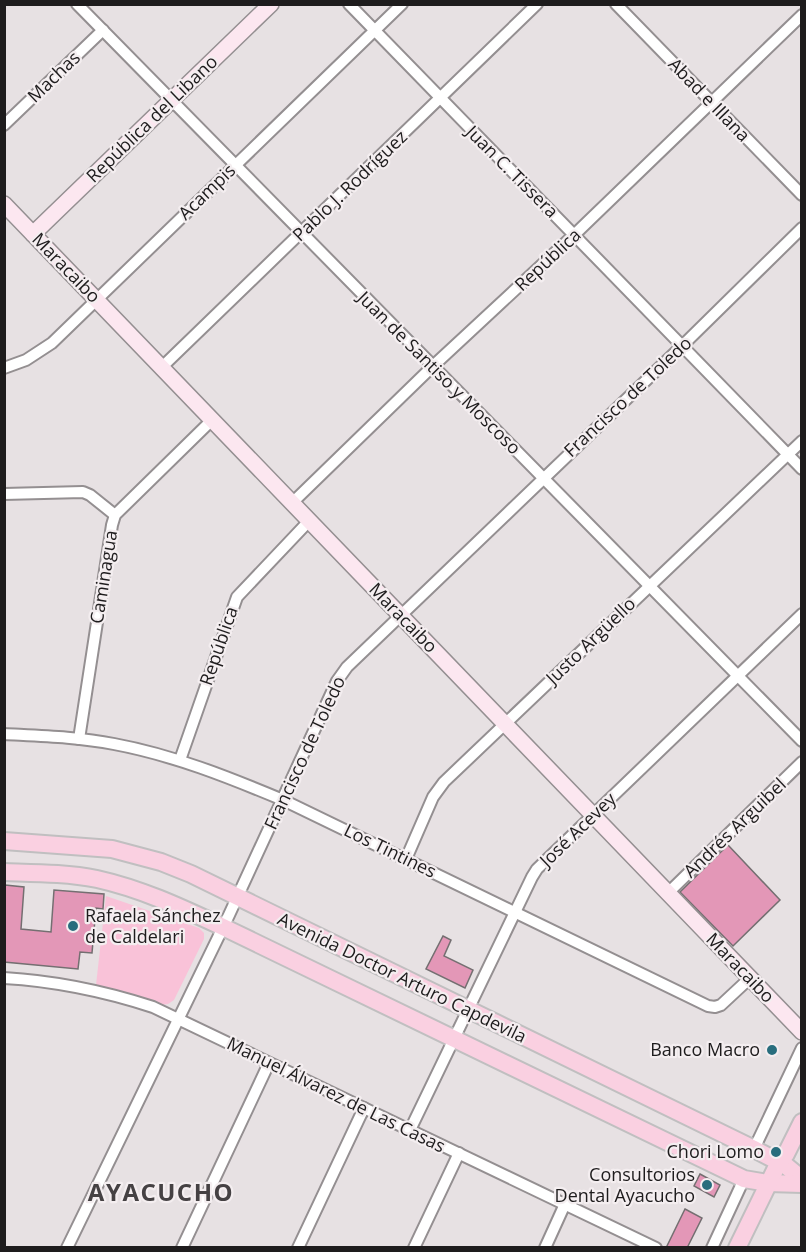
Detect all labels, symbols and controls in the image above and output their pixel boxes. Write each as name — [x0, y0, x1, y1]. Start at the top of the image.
street label: Machas — [22, 45, 85, 107]
street label: República del Libano — [80, 49, 222, 187]
street label: Abad e Illana — [664, 52, 756, 146]
street label: Juan C. Tissera — [460, 118, 564, 223]
street label: Pablo J. Rodríguez — [287, 124, 412, 246]
street label: Acampis — [173, 158, 240, 225]
street label: República — [509, 223, 585, 296]
street label: Maracaibo — [27, 227, 106, 307]
street label: Juan de Santiso y Moscoso — [352, 284, 526, 459]
street label: Francisco de Toledo — [558, 331, 696, 462]
street label: Caminagua — [84, 528, 122, 625]
street label: Maracaibo — [364, 577, 443, 657]
street label: Justo Argüello — [539, 591, 640, 691]
street label: República — [193, 603, 243, 688]
street label: Francisco de Toledo — [258, 672, 350, 833]
street label: Andrés Arguibel — [678, 772, 791, 882]
street label: José Acevey — [533, 786, 621, 873]
street label: Los Tintines — [340, 817, 440, 883]
place label: Rafaela Sánchez de Caldelari — [85, 903, 221, 948]
street label: Avenida Doctor Arturo Capdevila — [274, 906, 531, 1048]
marker: Rafaela Sánchez de Caldelari — [66, 919, 80, 933]
street label: Maracaibo — [701, 927, 780, 1007]
street label: Manuel Álvarez de Las Casas — [223, 1031, 450, 1158]
place label: Banco Macro — [650, 1037, 760, 1061]
marker: Banco Macro — [765, 1043, 779, 1057]
place label: Chori Lomo — [667, 1139, 764, 1163]
marker: Chori Lomo — [769, 1145, 783, 1159]
place label: Consultorios Dental Ayacucho — [555, 1162, 695, 1207]
district label: AYACUCHO — [88, 1175, 234, 1208]
marker: Consultorios Dental Ayacucho — [700, 1178, 714, 1192]

